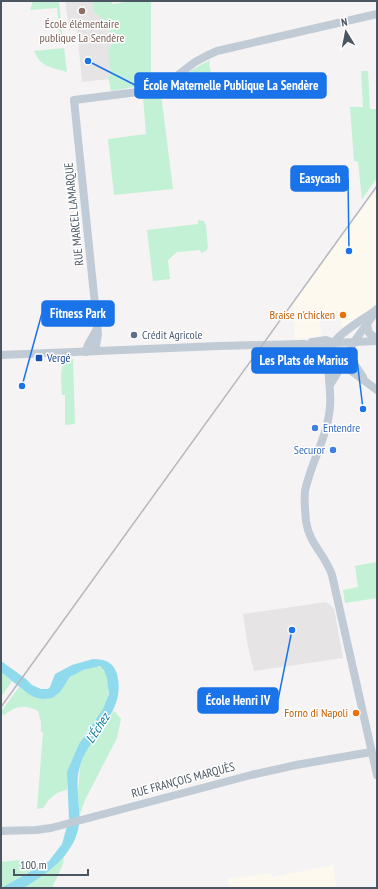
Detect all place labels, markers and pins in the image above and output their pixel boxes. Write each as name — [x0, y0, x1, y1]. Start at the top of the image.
marker: École élémentaire publique La Sendère — [77, 6, 87, 16]
place label: École élémentaire publique La Sendère — [40, 16, 124, 45]
callout: École Maternelle Publique La Sendère — [135, 73, 326, 98]
callout: Easycash — [291, 166, 348, 191]
callout: Fitness Park — [42, 301, 114, 326]
place label: Braise n'chicken — [269, 307, 335, 322]
marker: Braise n'chicken — [338, 310, 348, 320]
place label: Crédit Agricole — [142, 327, 203, 342]
marker: Crédit Agricole — [129, 330, 139, 340]
callout: Les Plats de Marius — [252, 348, 357, 373]
place label: Vergé — [46, 350, 70, 365]
marker: Vergé — [34, 353, 44, 363]
place label: Entendre — [323, 420, 360, 435]
marker: Entendre — [310, 423, 320, 433]
place label: Securor — [294, 442, 326, 457]
marker: Securor — [328, 445, 338, 455]
callout: École Henri IV — [198, 688, 278, 713]
place label: Forno di Napoli — [284, 705, 348, 720]
marker: Forno di Napoli — [351, 708, 361, 718]

